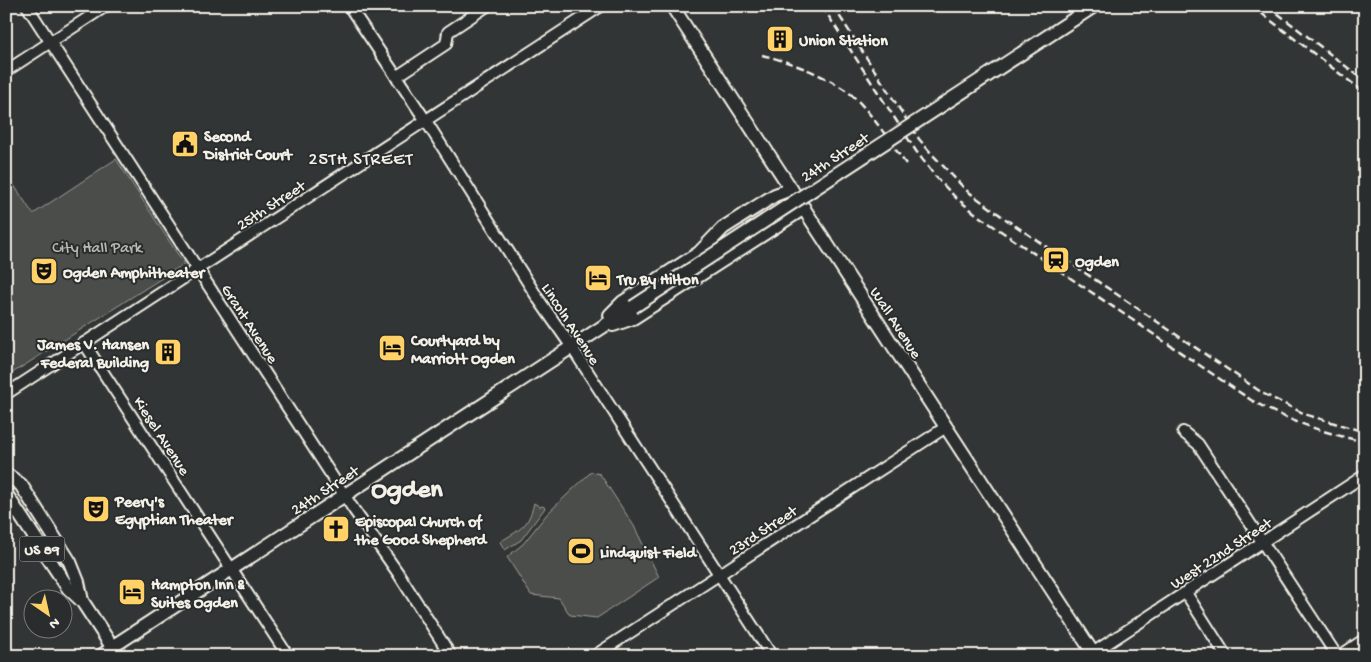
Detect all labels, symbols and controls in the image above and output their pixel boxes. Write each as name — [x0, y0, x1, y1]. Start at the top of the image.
building icon: Union Station — [765, 24, 795, 54]
place label: Union Station — [799, 33, 888, 52]
public building icon: Second District Court — [170, 129, 200, 159]
place label: Second District Court — [202, 129, 293, 166]
street label: 24th Street — [798, 129, 875, 188]
district label: 25TH STREET — [309, 150, 413, 171]
street label: 25th Street — [234, 177, 311, 236]
park label: City Hall Park — [52, 240, 144, 259]
station icon: Ogden — [1041, 245, 1071, 275]
place label: Ogden — [1075, 254, 1119, 273]
theatre icon: Ogden Amphitheater — [29, 256, 59, 286]
hotel icon: Tru By Hilton — [583, 263, 613, 293]
place label: Ogden Amphitheater — [63, 265, 207, 284]
place label: Tru By Hilton — [615, 272, 699, 291]
street label: Lincoln Avenue — [536, 280, 603, 370]
street label: Grant Avenue — [215, 282, 281, 369]
street label: Wall Avenue — [864, 285, 925, 364]
hotel icon: Courtyard by Marriott Ogden — [377, 333, 407, 363]
place label: Courtyard by Marriott Ogden — [410, 333, 515, 370]
place label: James V. Hansen Federal Building — [36, 337, 149, 374]
building icon: James V. Hansen Federal Building — [153, 337, 183, 367]
street label: Kiesel Avenue — [128, 394, 193, 480]
street label: 24th Street — [288, 462, 365, 521]
district label: Ogden — [371, 476, 443, 507]
theatre icon: Peery's Egyptian Theater — [81, 494, 111, 524]
place label: Peery's Egyptian Theater — [114, 494, 235, 531]
street label: 23rd Street — [726, 502, 803, 561]
place label: Episcopal Church of the Good Shepherd — [353, 513, 488, 551]
church icon: Episcopal Church of the Good Shepherd — [321, 514, 351, 544]
street label: West 22nd Street — [1168, 514, 1277, 595]
road number: US 89 — [20, 536, 64, 562]
sports icon: Lindquist Field — [566, 536, 596, 566]
place label: Lindquist Field — [600, 545, 698, 564]
hotel icon: Hampton Inn & Suites Ogden — [117, 577, 147, 607]
place label: Hampton Inn & Suites Ogden — [151, 577, 245, 614]
north arrow — [22, 590, 72, 640]
text: N — [45, 613, 62, 632]

